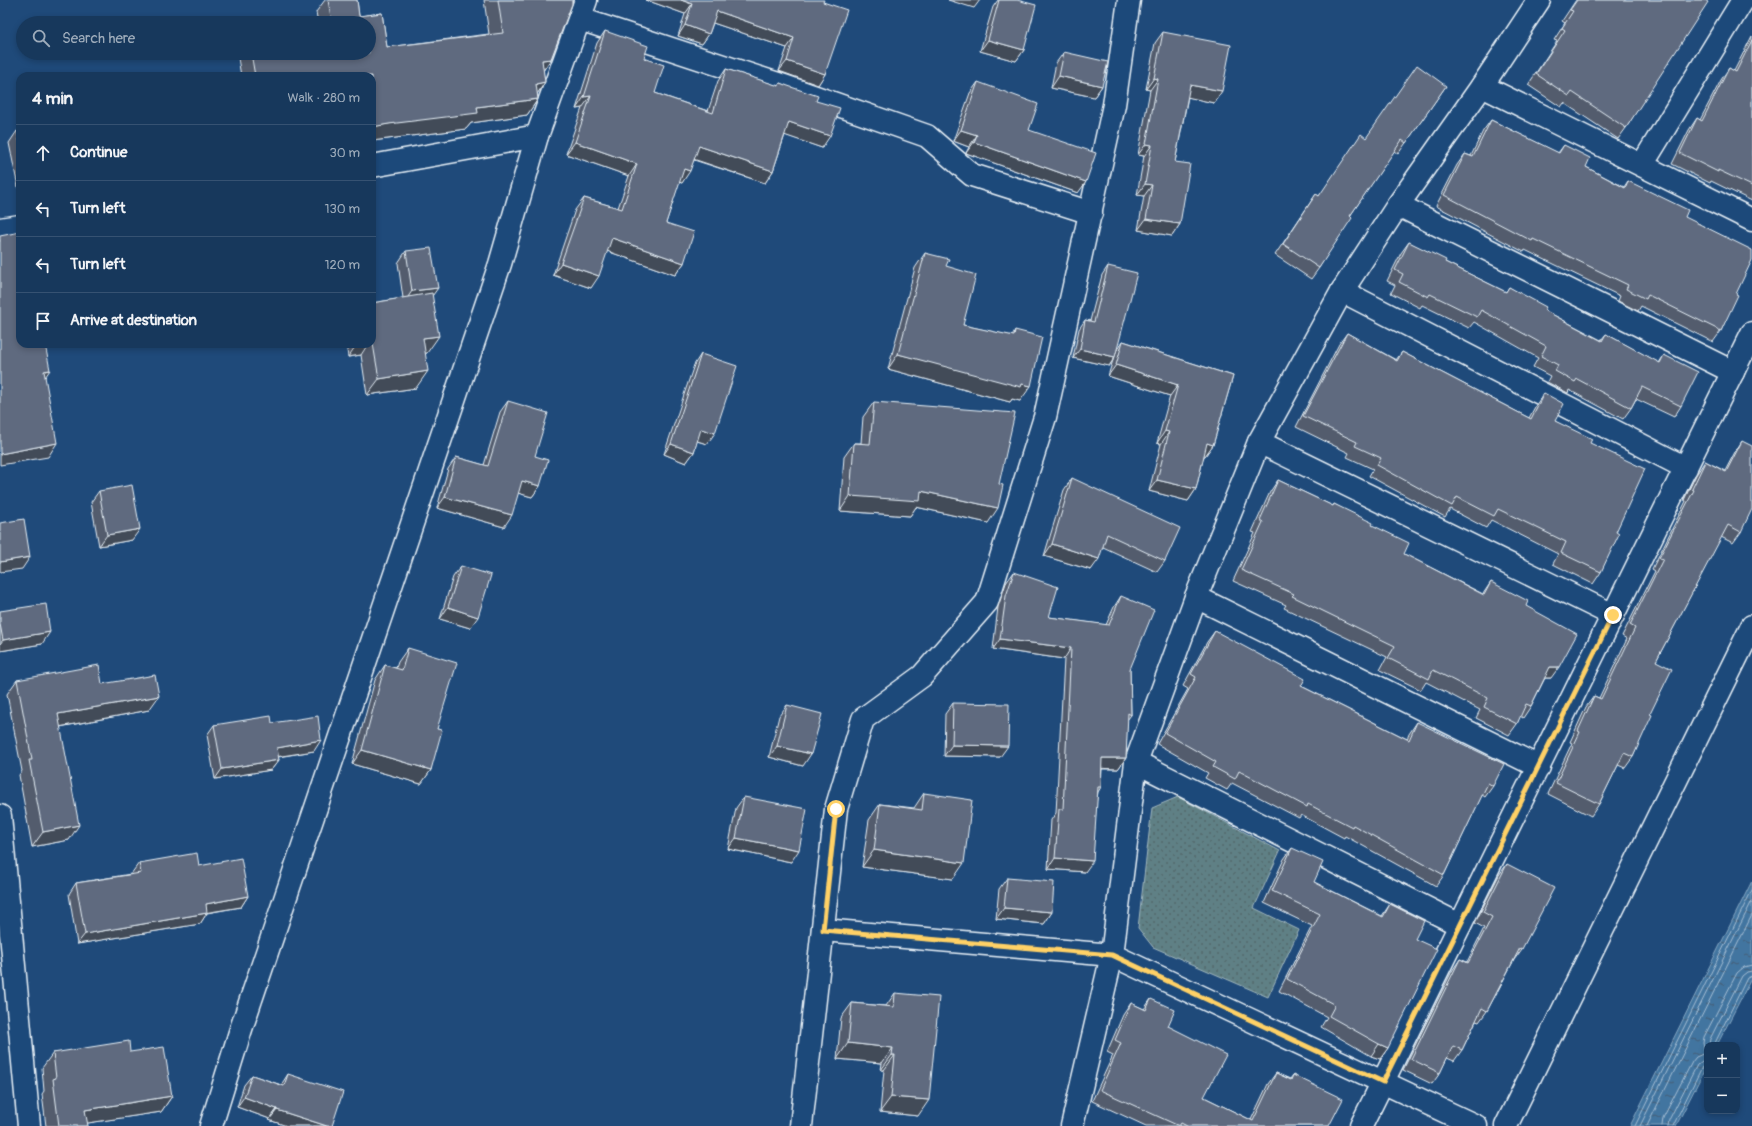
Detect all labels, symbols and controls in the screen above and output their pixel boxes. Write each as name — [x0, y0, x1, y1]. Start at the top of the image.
search box — [16, 16, 376, 60]
icon: search — [30, 27, 52, 49]
text: Search here — [62, 29, 135, 48]
text: 4 min — [32, 88, 73, 109]
text: Walk · 280 m — [287, 90, 360, 106]
icon: ahead — [32, 142, 54, 164]
text: Continue — [70, 143, 128, 162]
text: 30 m — [330, 145, 360, 161]
icon: left — [32, 198, 54, 220]
text: Turn left — [70, 199, 126, 218]
text: 130 m — [324, 201, 360, 217]
icon: left — [32, 254, 54, 276]
text: Turn left — [70, 255, 126, 274]
text: 120 m — [324, 257, 360, 273]
icon: arrive — [32, 310, 54, 332]
text: Arrive at destination — [70, 311, 197, 330]
route end — [1604, 606, 1622, 624]
route start — [827, 800, 845, 818]
map controls — [1704, 1042, 1740, 1114]
button: + — [1704, 1042, 1740, 1078]
button: − — [1704, 1078, 1740, 1114]

